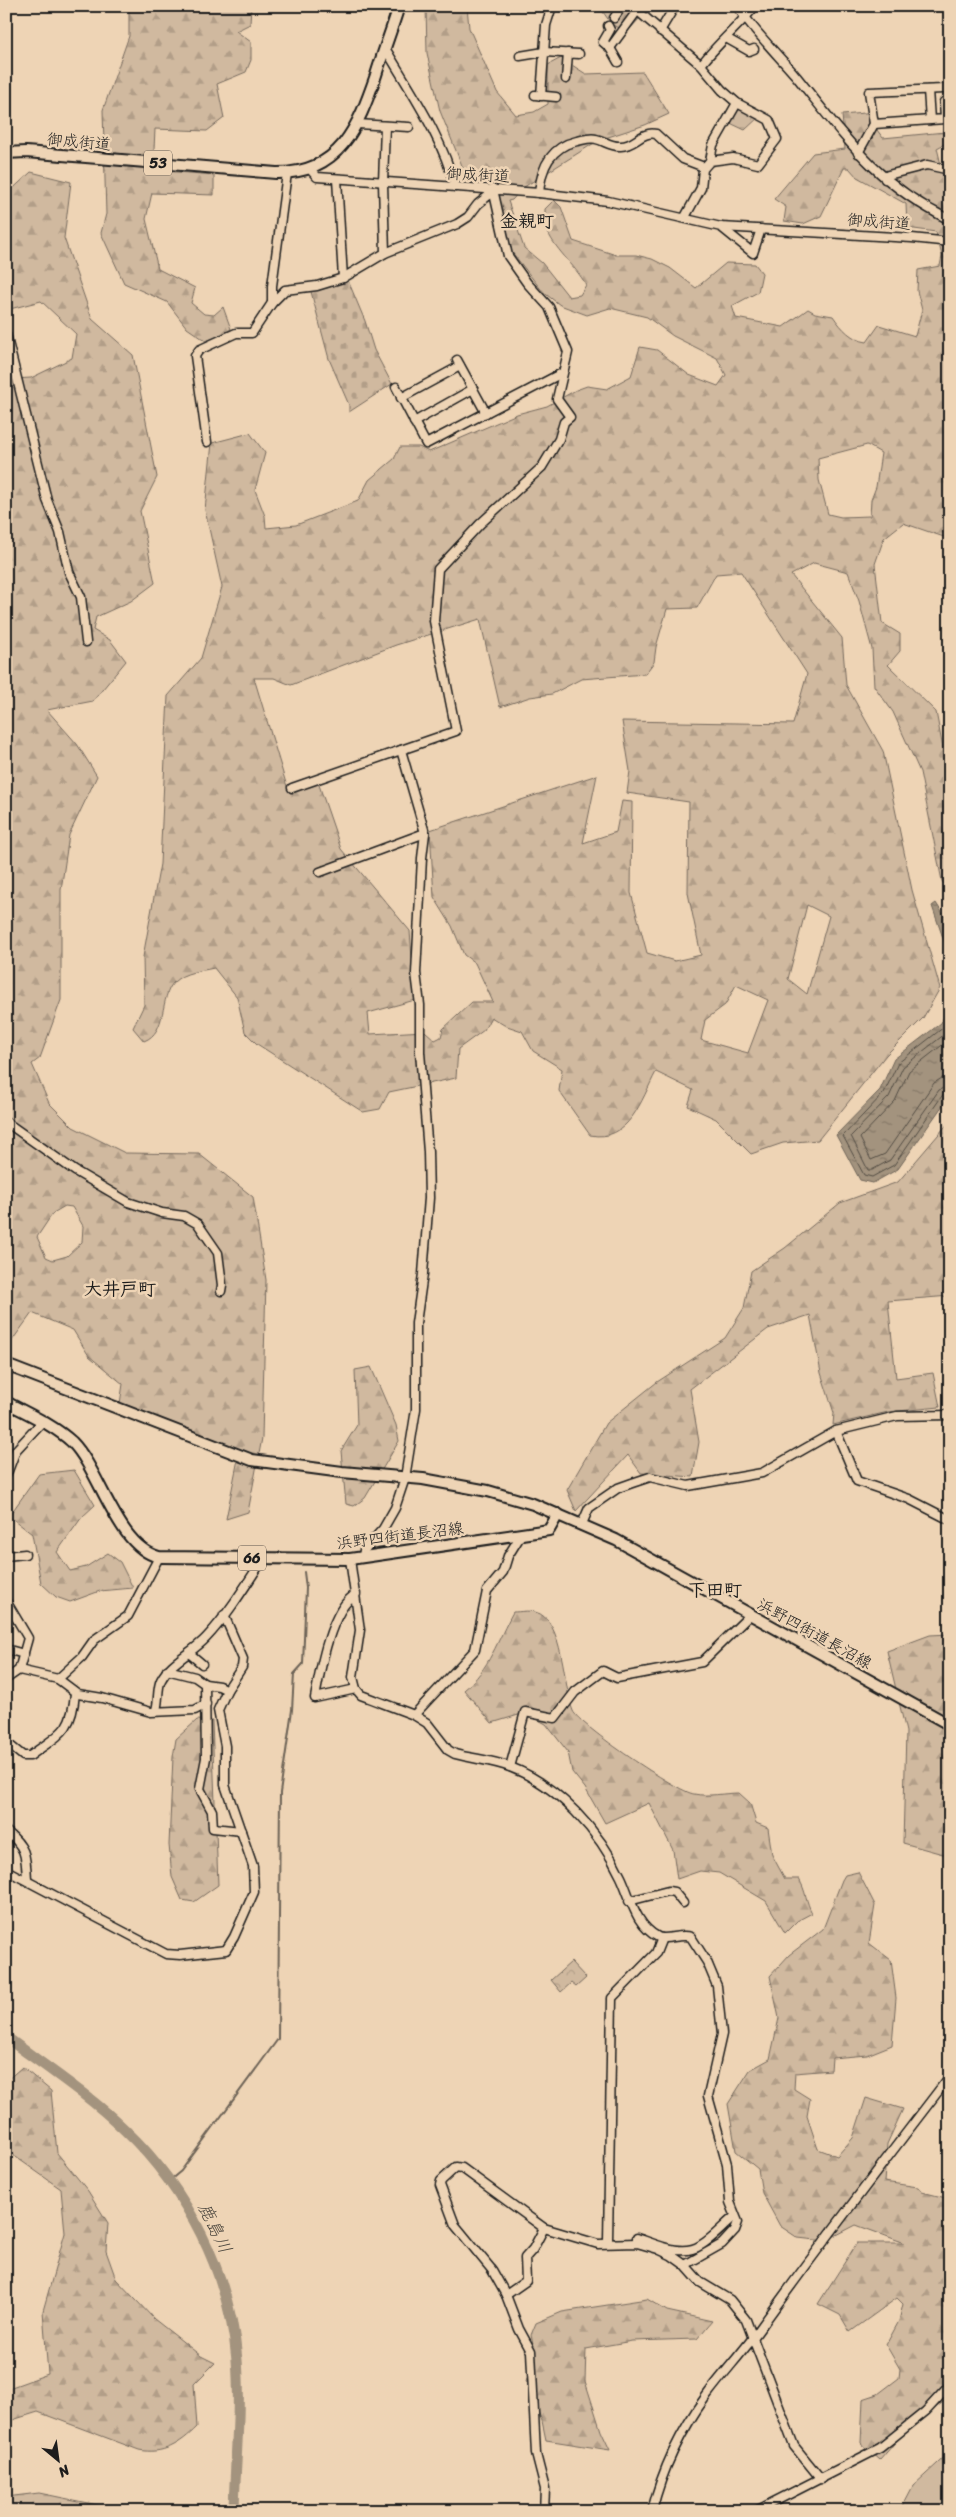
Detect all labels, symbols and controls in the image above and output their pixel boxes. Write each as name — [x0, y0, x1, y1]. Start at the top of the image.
street label: 御成街道 — [46, 124, 112, 159]
road number: 53 — [144, 150, 172, 176]
street label: 御成街道 — [445, 158, 511, 191]
district label: 金親町 — [500, 205, 554, 237]
street label: 御成街道 — [846, 205, 912, 238]
district label: 大井戸町 — [84, 1273, 156, 1305]
street label: 浜野四街道長沼線 — [335, 1513, 465, 1558]
road number: 66 — [238, 1546, 266, 1570]
district label: 下田町 — [688, 1574, 742, 1606]
street label: 浜野四街道長沼線 — [752, 1590, 878, 1677]
water label: 鹿島川 — [189, 2197, 241, 2259]
north arrow — [32, 2434, 82, 2484]
text: N — [53, 2457, 75, 2484]

